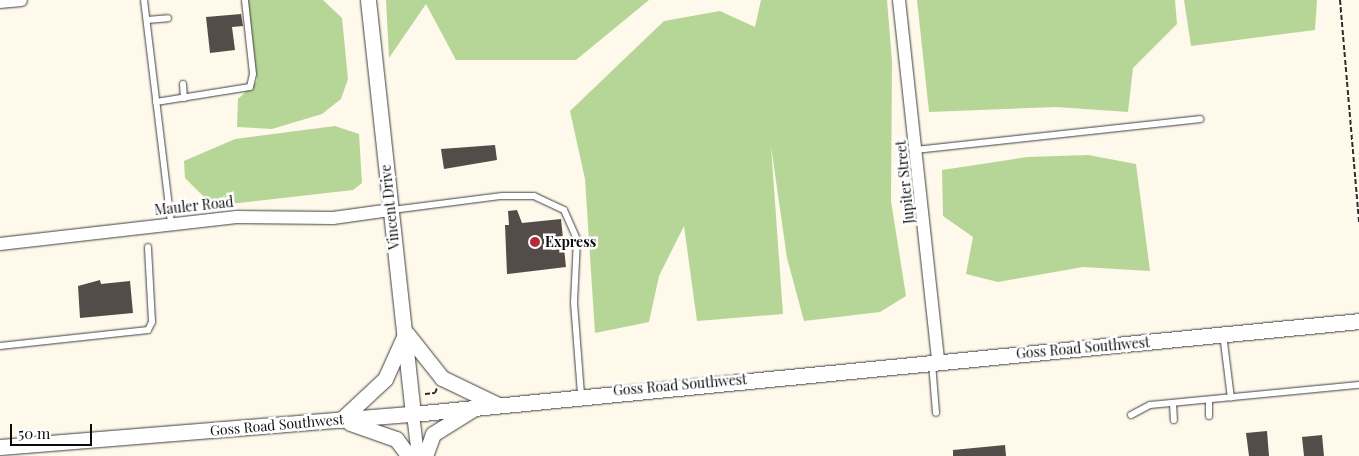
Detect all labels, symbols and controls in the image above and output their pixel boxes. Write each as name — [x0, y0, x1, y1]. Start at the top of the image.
street label: Jupiter Street — [892, 139, 918, 225]
street label: Vincent Drive — [377, 163, 403, 251]
street label: Mauler Road — [153, 193, 235, 219]
place label: Express — [545, 234, 596, 250]
marker: Express — [529, 236, 541, 248]
street label: Goss Road Southwest — [1015, 334, 1151, 362]
street label: Goss Road Southwest — [612, 371, 748, 399]
street label: Goss Road Southwest — [209, 411, 345, 439]
scale bar — [12, 414, 95, 446]
text: 50 m — [18, 423, 50, 443]

